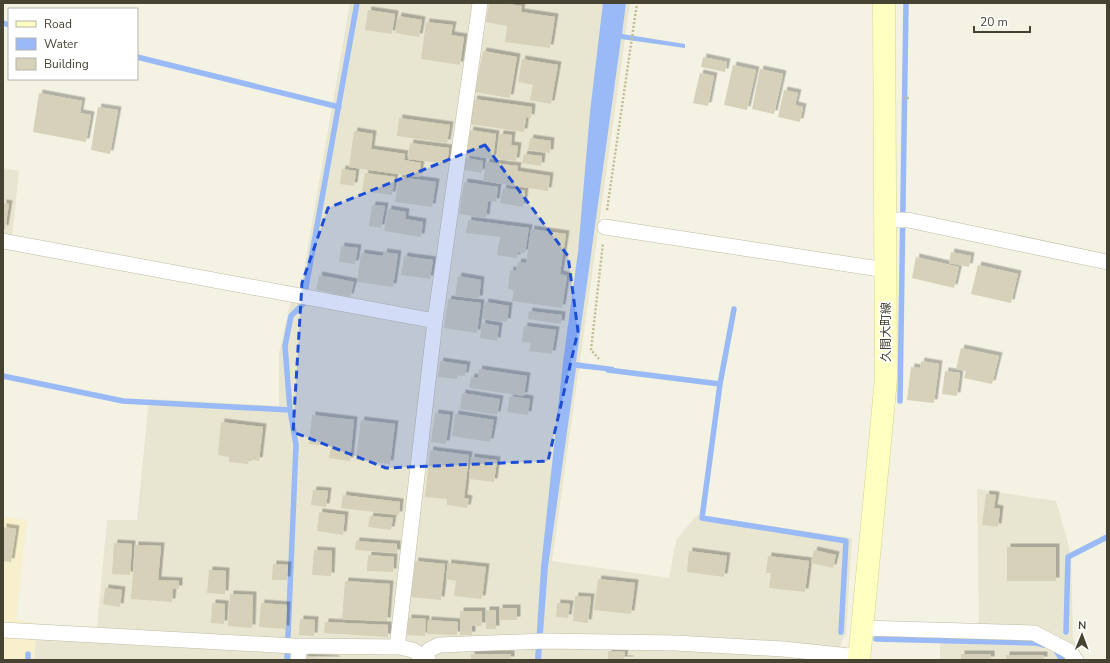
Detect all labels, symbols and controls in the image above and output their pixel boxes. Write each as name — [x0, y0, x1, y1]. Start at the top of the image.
legend — [8, 8, 138, 80]
scale bar — [974, 8, 1030, 34]
text: 20 m — [980, 14, 1008, 30]
text: Road — [44, 16, 72, 32]
text: Water — [44, 36, 78, 52]
text: Building — [44, 56, 89, 72]
street label: 久間大町線 — [878, 302, 894, 362]
north arrow — [1062, 615, 1102, 655]
text: N — [1078, 618, 1086, 633]

